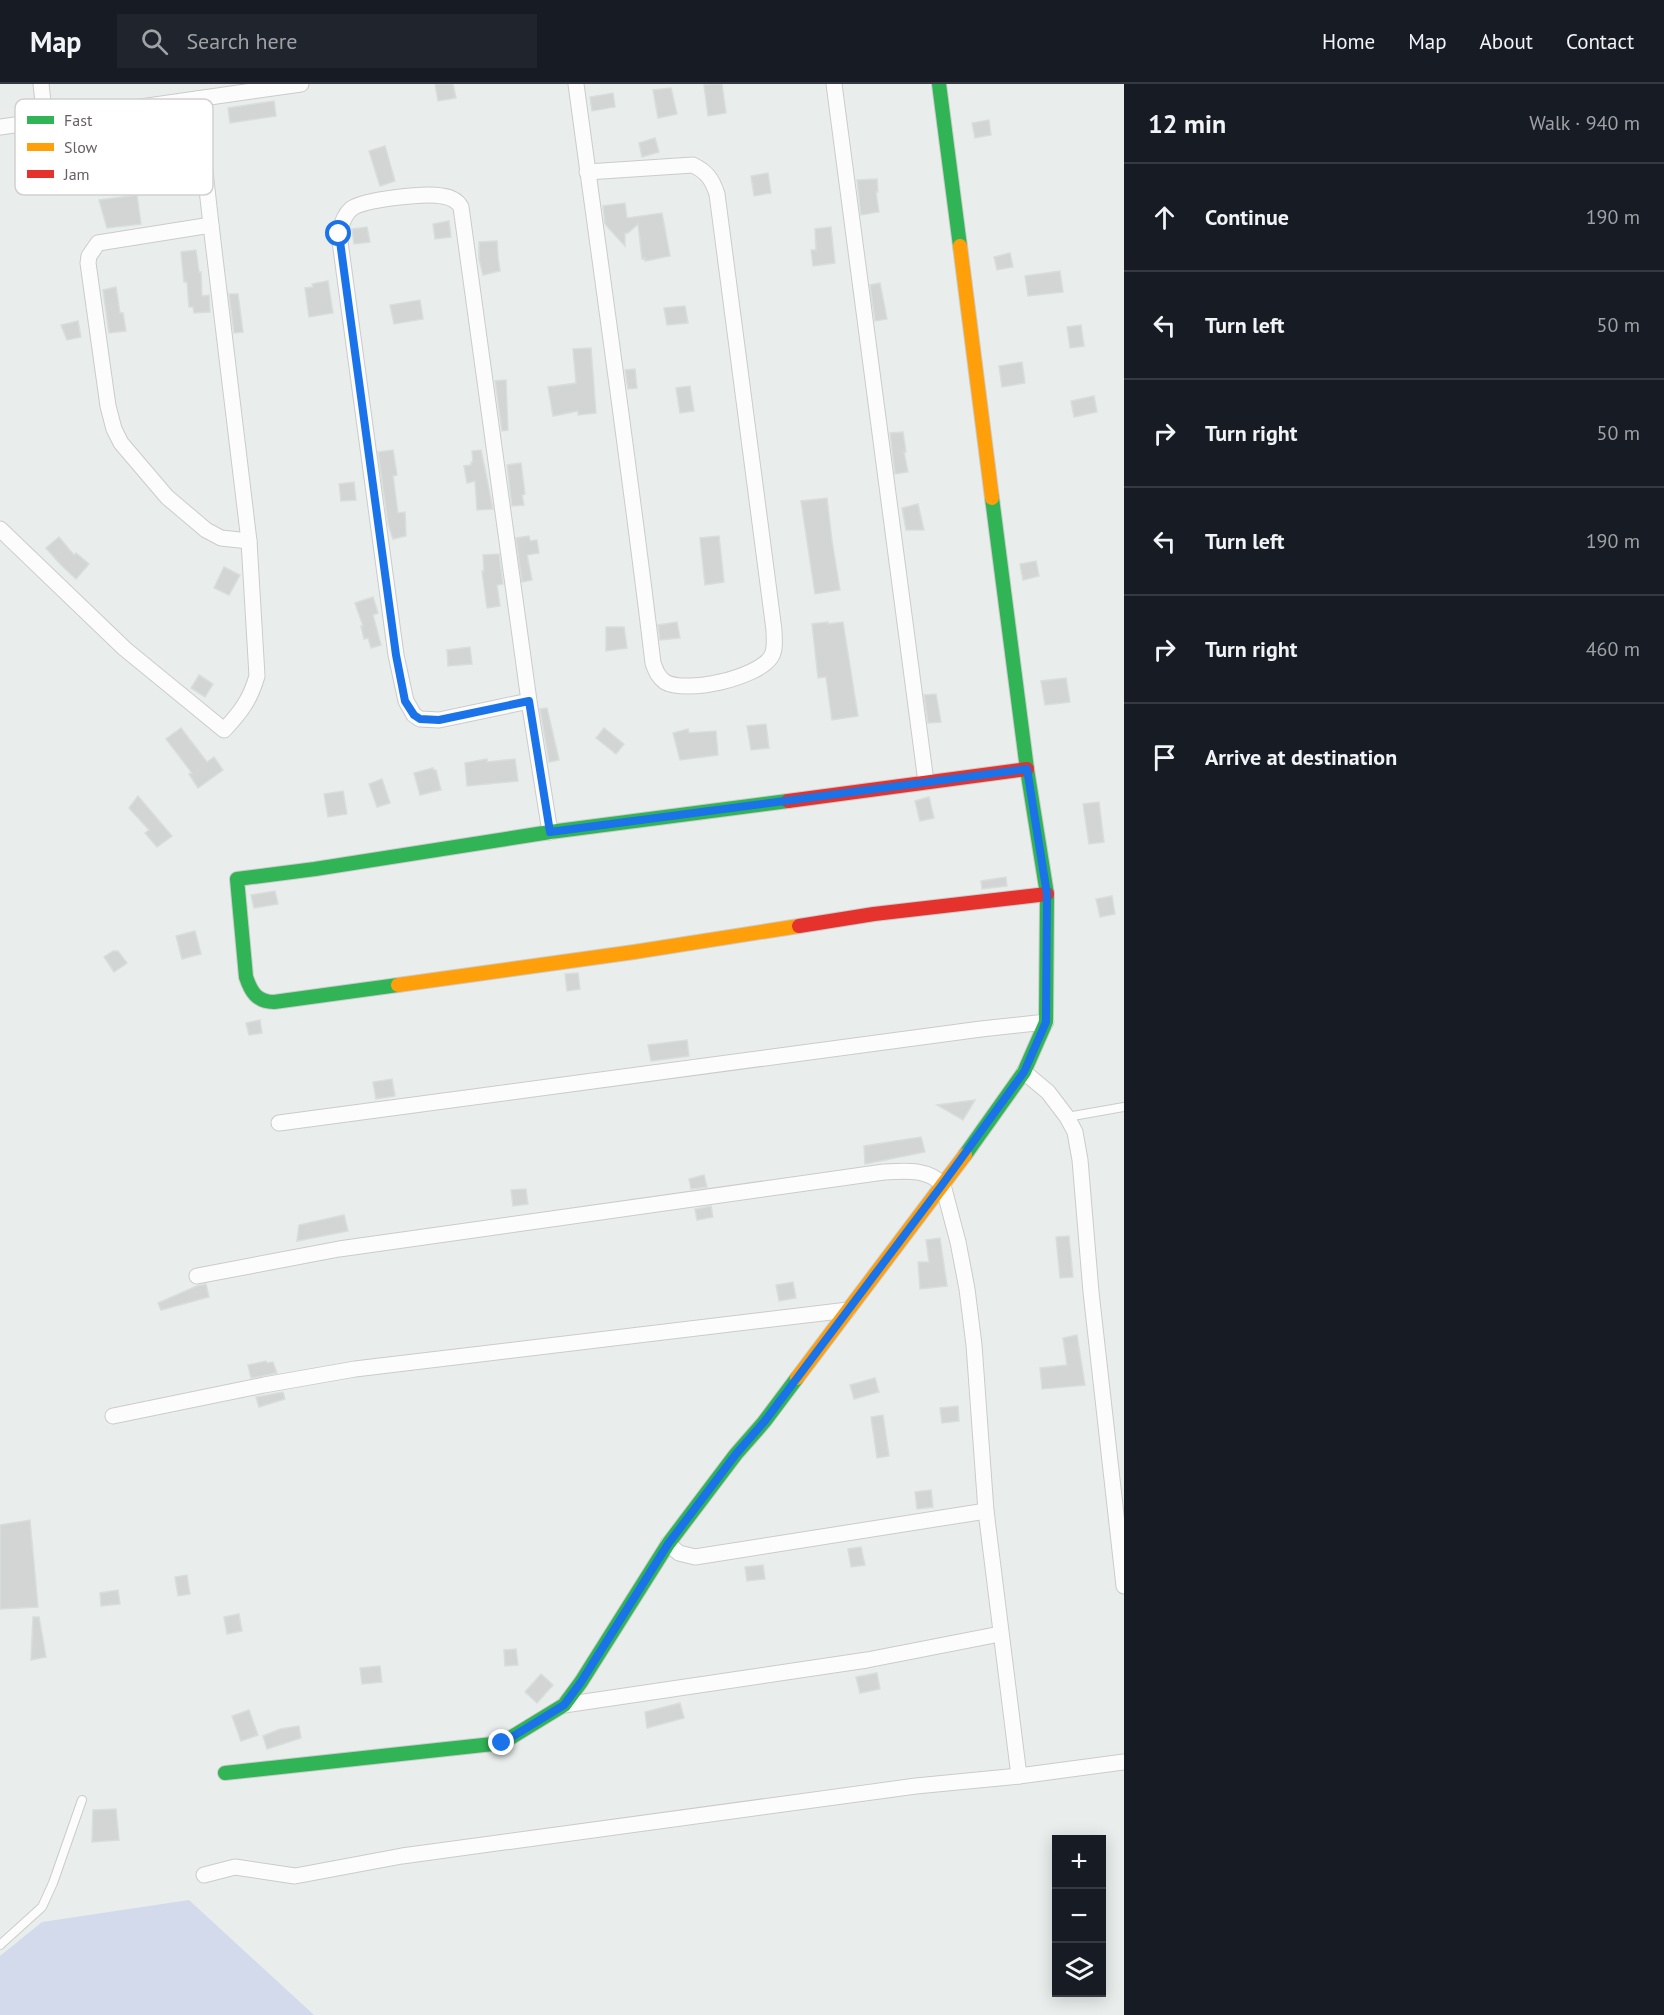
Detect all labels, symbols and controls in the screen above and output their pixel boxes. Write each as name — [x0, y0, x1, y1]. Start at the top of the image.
search box — [117, 14, 537, 68]
text: Map — [30, 23, 81, 60]
icon: search — [138, 25, 171, 58]
text: Search here — [186, 27, 297, 55]
text: Home — [1322, 28, 1375, 55]
text: Map — [1408, 28, 1447, 55]
text: About — [1480, 28, 1533, 55]
text: Contact — [1566, 28, 1634, 55]
legend — [15, 99, 213, 195]
text: 12 min — [1148, 107, 1226, 140]
text: Fast — [64, 110, 93, 130]
text: Walk · 940 m — [1529, 110, 1640, 136]
text: Slow — [64, 137, 98, 157]
text: Jam — [63, 164, 90, 184]
icon: ahead — [1148, 201, 1181, 234]
text: Continue — [1205, 203, 1289, 231]
text: 190 m — [1586, 204, 1640, 230]
route start — [325, 220, 351, 246]
icon: left — [1148, 309, 1181, 342]
text: Turn left — [1205, 311, 1285, 339]
text: 50 m — [1597, 312, 1640, 338]
icon: right — [1148, 417, 1181, 450]
text: Turn right — [1205, 419, 1297, 447]
text: 50 m — [1597, 420, 1640, 446]
icon: left — [1148, 525, 1181, 558]
text: Turn left — [1205, 527, 1285, 555]
text: 190 m — [1586, 528, 1640, 554]
icon: right — [1148, 633, 1181, 666]
text: Turn right — [1205, 635, 1297, 663]
text: 460 m — [1586, 636, 1640, 662]
icon: arrive — [1148, 741, 1181, 774]
text: Arrive at destination — [1205, 743, 1397, 771]
route end — [488, 1729, 514, 1755]
map controls — [1052, 1835, 1106, 1997]
button: + — [1052, 1835, 1106, 1889]
button: − — [1052, 1889, 1106, 1943]
button: layers — [1052, 1943, 1106, 1997]

